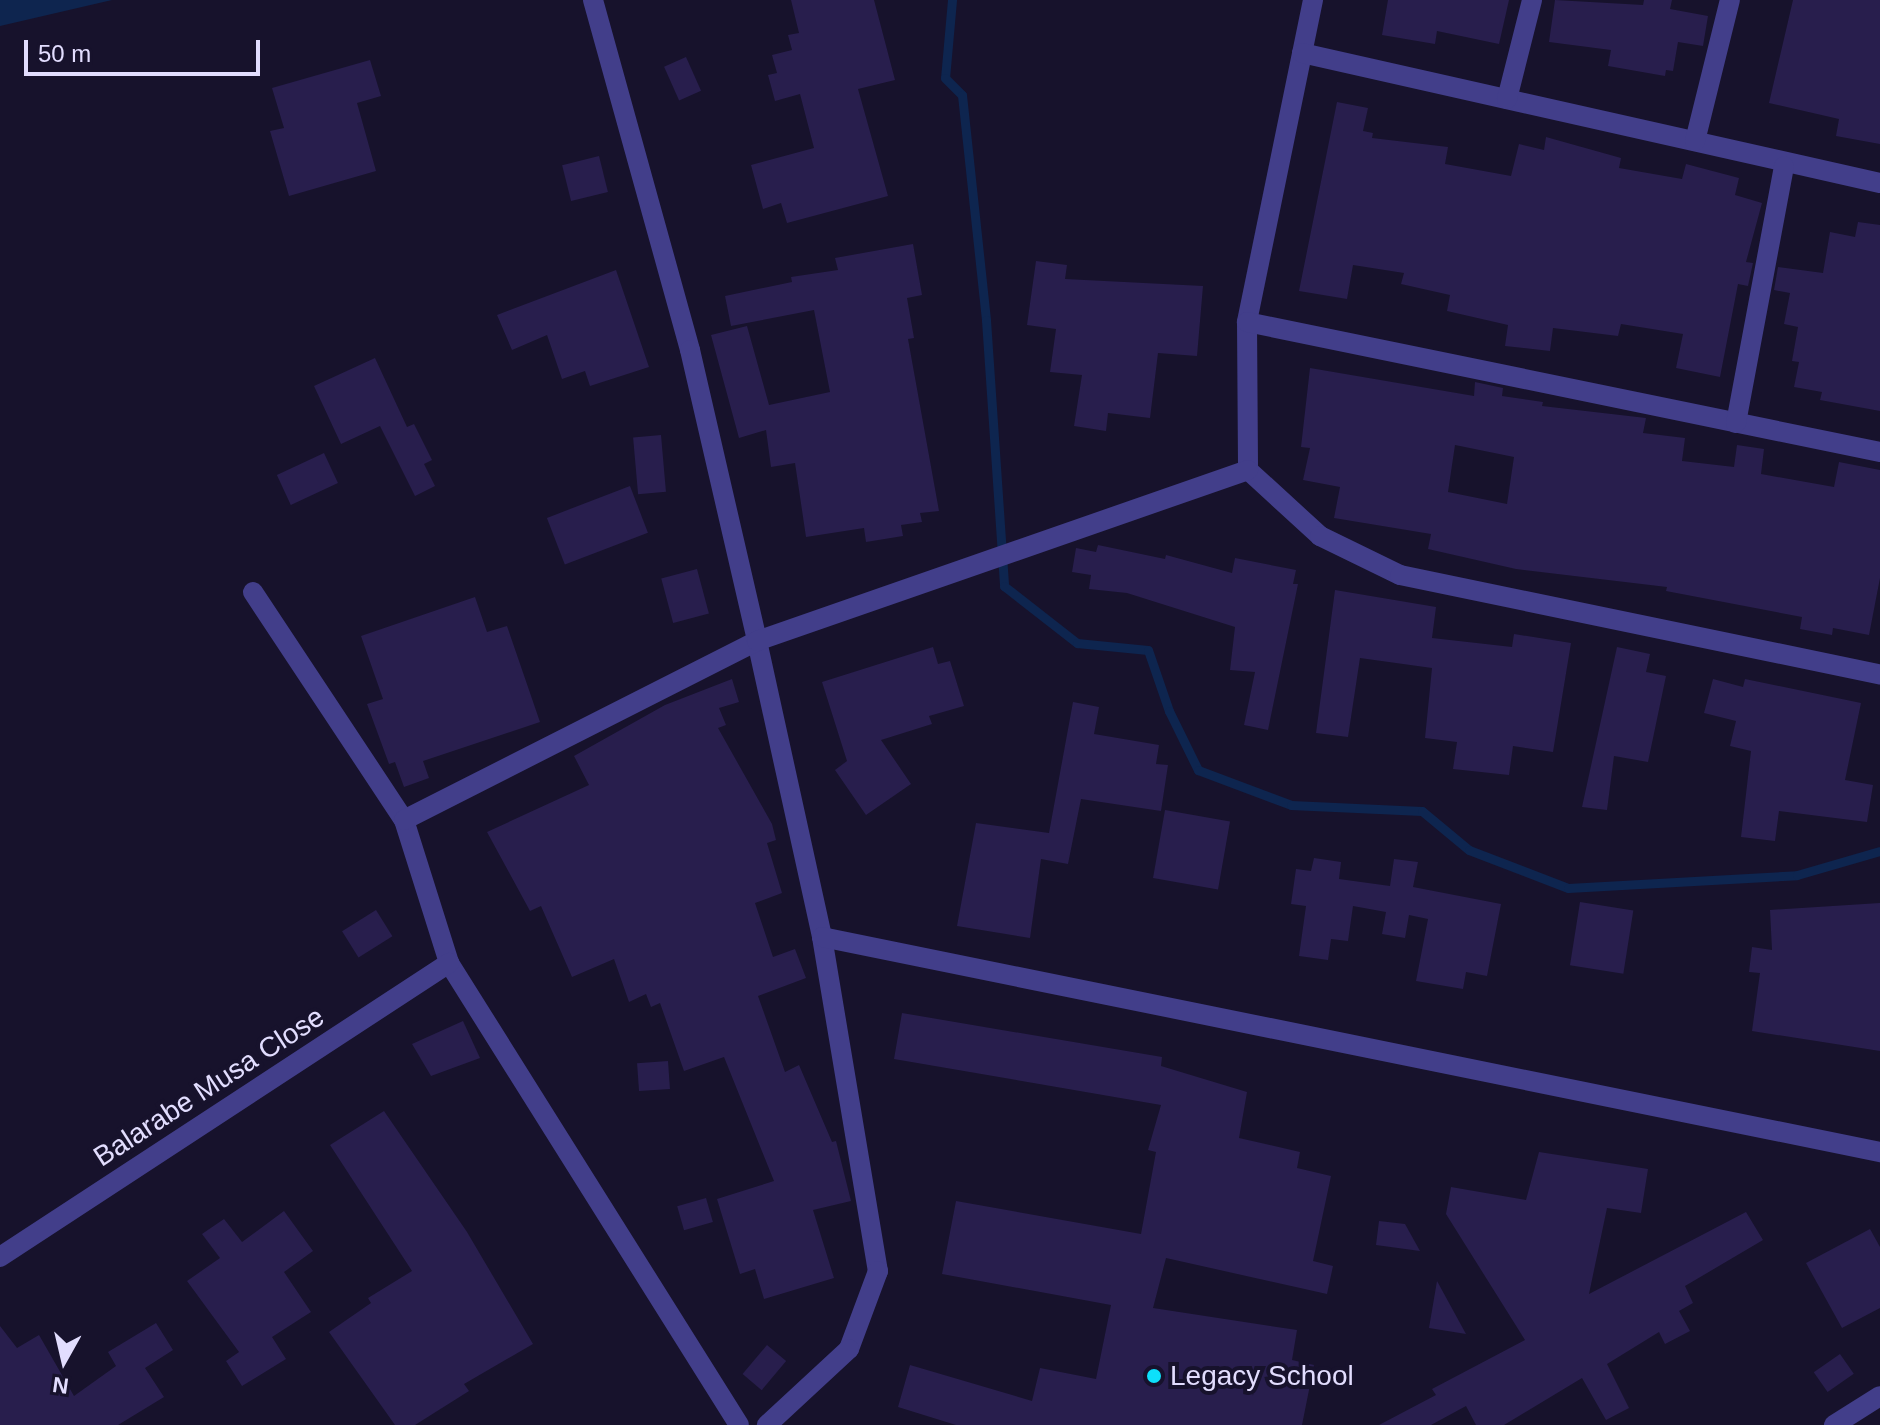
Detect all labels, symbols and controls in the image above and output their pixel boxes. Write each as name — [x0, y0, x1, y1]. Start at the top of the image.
scale bar — [28, 24, 264, 74]
text: 50 m — [38, 40, 91, 67]
street label: Balarabe Musa Close — [88, 1000, 330, 1174]
north arrow — [24, 1321, 104, 1401]
place label: Legacy School — [1170, 1359, 1354, 1393]
marker: Legacy School — [1145, 1367, 1163, 1385]
text: N — [51, 1372, 70, 1399]

